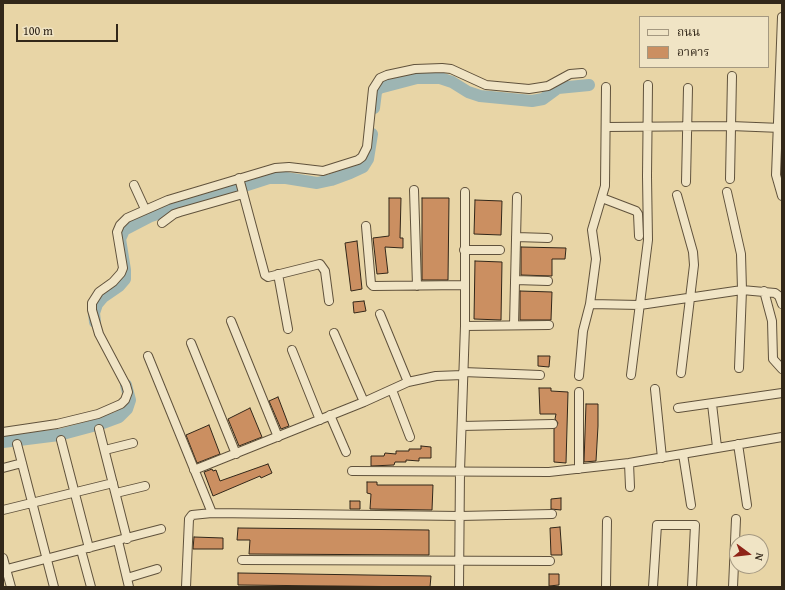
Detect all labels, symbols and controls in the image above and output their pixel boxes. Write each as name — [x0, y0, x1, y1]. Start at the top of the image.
scale bar — [18, 16, 120, 42]
legend — [639, 16, 769, 68]
text: 100 m — [23, 22, 53, 39]
text: ถนน — [677, 23, 700, 40]
text: อาคาร — [677, 43, 709, 60]
north arrow — [729, 534, 769, 574]
text: N — [751, 551, 768, 562]

